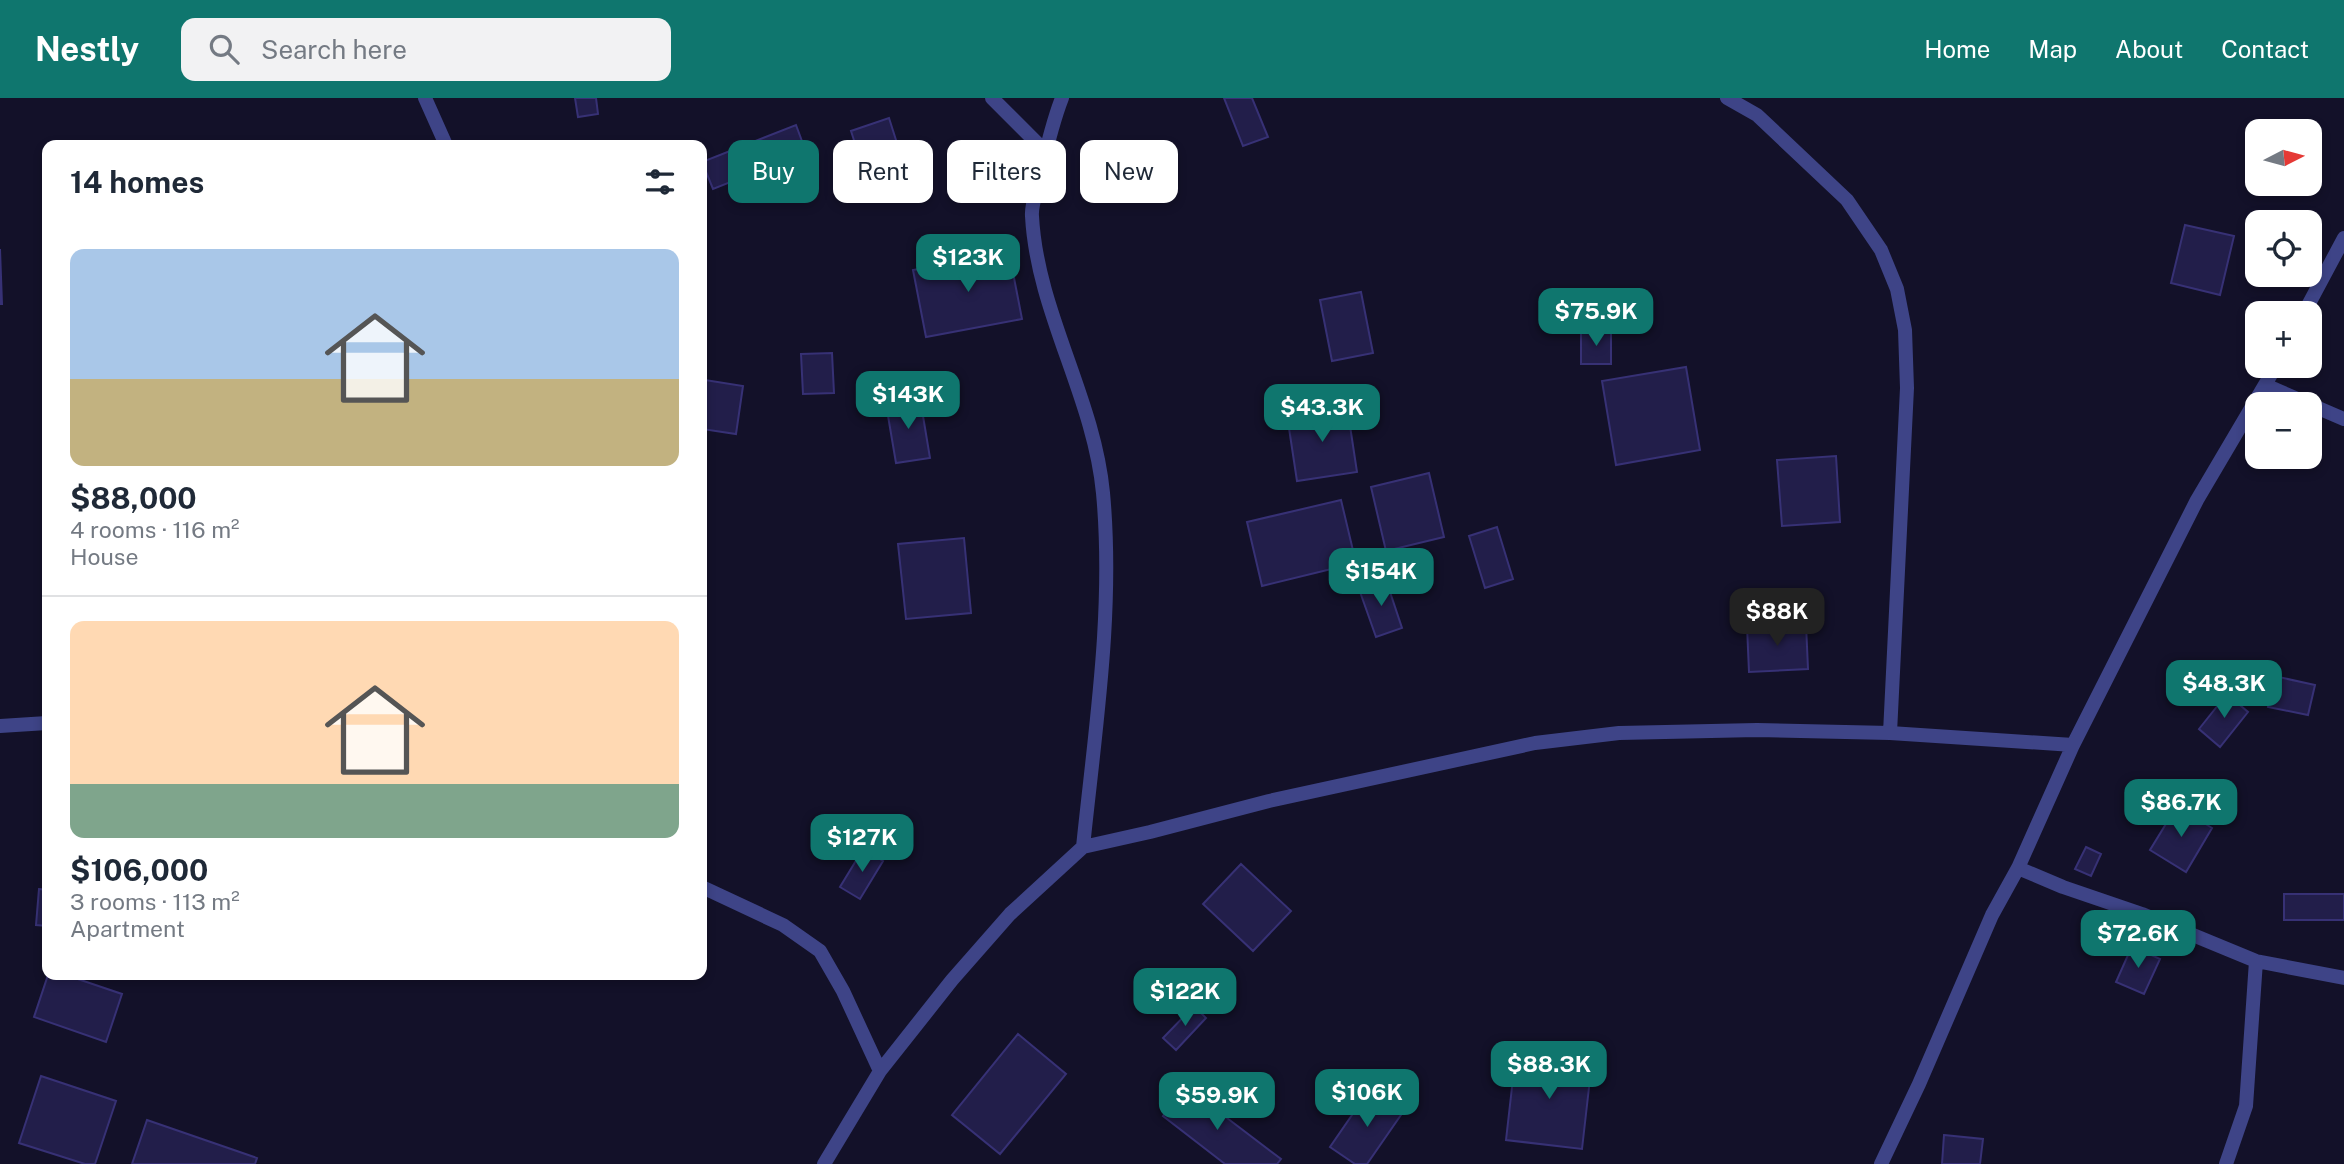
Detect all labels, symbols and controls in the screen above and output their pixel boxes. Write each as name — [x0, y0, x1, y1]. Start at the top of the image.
search box — [181, 18, 671, 81]
text: Nestly — [35, 30, 139, 68]
icon: search — [205, 30, 243, 68]
text: Search here — [261, 34, 407, 65]
text: Home — [1924, 35, 1990, 63]
text: Map — [2028, 35, 2077, 63]
text: About — [2115, 35, 2183, 63]
text: Contact — [2221, 35, 2309, 63]
north arrow — [2245, 119, 2322, 196]
map controls — [2245, 119, 2322, 469]
chip: Buy — [728, 140, 819, 203]
chip: Rent — [833, 140, 933, 203]
chip: Filters — [947, 140, 1066, 203]
chip: New — [1080, 140, 1178, 203]
icon: filters — [641, 163, 679, 201]
text: 14 homes — [70, 164, 204, 200]
button: locate — [2245, 210, 2322, 287]
pin: $123K — [919, 234, 1017, 294]
text: $123K — [932, 243, 1004, 270]
pin: $75.9K — [1539, 288, 1653, 348]
icon: home — [312, 295, 438, 421]
text: $75.9K — [1554, 297, 1638, 324]
button: + — [2245, 301, 2322, 378]
pin: $143K — [859, 372, 957, 431]
text: $143K — [872, 380, 944, 407]
pin: $43.3K — [1265, 384, 1379, 444]
button: − — [2245, 392, 2322, 469]
text: $43.3K — [1280, 393, 1364, 420]
text: $88,000 — [70, 480, 197, 516]
text: 4 rooms · 116 m² — [70, 516, 239, 543]
text: House — [70, 543, 138, 570]
pin: $154K — [1332, 548, 1430, 608]
text: $154K — [1345, 557, 1417, 584]
pin: $88K — [1736, 588, 1818, 648]
text: $88K — [1746, 597, 1808, 624]
pin: $48.3K — [2167, 660, 2281, 720]
icon: home — [312, 667, 438, 793]
text: $48.3K — [2182, 669, 2266, 696]
pin: $86.7K — [2124, 780, 2238, 839]
text: $86.7K — [2140, 788, 2222, 815]
pin: $127K — [813, 814, 911, 874]
text: $127K — [827, 823, 898, 850]
text: $106,000 — [70, 852, 208, 888]
text: 3 rooms · 113 m² — [70, 888, 240, 915]
pin: $72.6K — [2081, 910, 2195, 970]
text: Apartment — [70, 915, 185, 942]
text: $72.6K — [2097, 919, 2179, 946]
pin: $122K — [1136, 968, 1234, 1028]
text: $122K — [1149, 977, 1221, 1004]
pin: $88.3K — [1492, 1042, 1606, 1101]
text: $88.3K — [1507, 1050, 1591, 1077]
pin: $106K — [1318, 1070, 1416, 1129]
pin: $59.9K — [1160, 1072, 1274, 1132]
text: $106K — [1331, 1078, 1403, 1105]
text: $59.9K — [1175, 1081, 1259, 1108]

